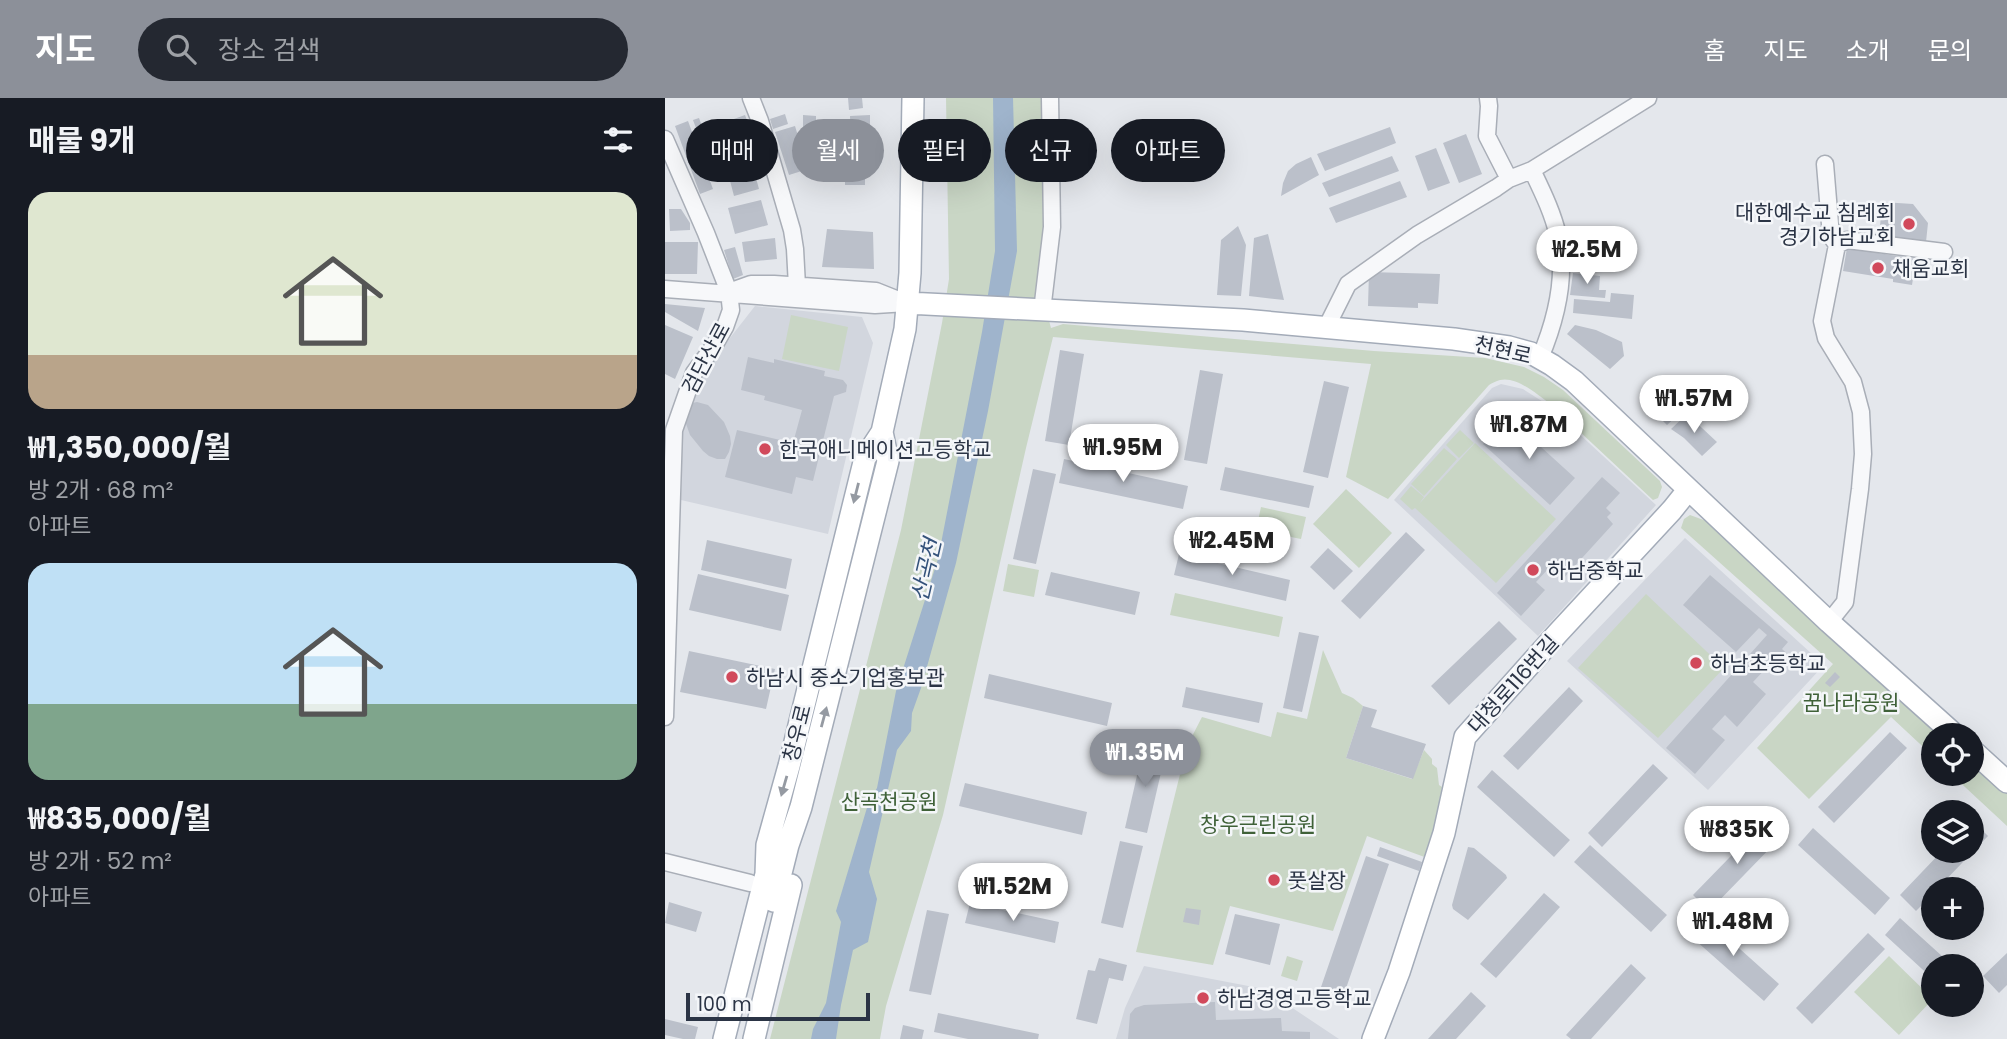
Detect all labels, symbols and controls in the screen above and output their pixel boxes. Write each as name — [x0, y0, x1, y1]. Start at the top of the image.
search box — [138, 18, 628, 81]
text: 지도 — [35, 26, 96, 73]
icon: search — [162, 30, 200, 68]
text: 장소 검색 — [218, 32, 320, 68]
text: 홈 — [1703, 34, 1725, 67]
text: 지도 — [1763, 34, 1808, 67]
text: 소개 — [1846, 34, 1890, 67]
text: 문의 — [1928, 34, 1972, 67]
text: 매물 9개 — [28, 119, 136, 162]
chip: 매매 — [686, 119, 778, 182]
chip: 월세 — [792, 119, 884, 182]
chip: 필터 — [898, 119, 991, 182]
chip: 신규 — [1005, 119, 1097, 182]
chip: 아파트 — [1111, 119, 1225, 182]
icon: filters — [599, 121, 637, 159]
place label: 대한예수교 침례회 경기하남교회 — [1735, 198, 1895, 251]
marker: 대한예수교 침례회 경기하남교회 — [1901, 216, 1917, 232]
pin: ₩2.5M — [1538, 226, 1636, 286]
text: ₩2.5M — [1552, 233, 1622, 265]
icon: home — [270, 238, 396, 364]
place label: 채움교회 — [1892, 254, 1969, 283]
marker: 채움교회 — [1870, 260, 1886, 276]
street label: 검단산로 — [675, 317, 737, 399]
street label: 천현로 — [1471, 329, 1535, 371]
pin: ₩1.57M — [1637, 376, 1751, 435]
text: ₩1.57M — [1655, 382, 1733, 414]
pin: ₩1.87M — [1472, 402, 1586, 461]
text: ₩1.87M — [1490, 408, 1568, 440]
pin: ₩1.95M — [1066, 424, 1180, 484]
text: ₩1,350,000/월 — [28, 426, 231, 469]
text: ₩1.95M — [1084, 431, 1162, 463]
place label: 한국애니메이션고등학교 — [779, 435, 992, 464]
marker: 한국애니메이션고등학교 — [757, 441, 773, 457]
text: 방 2개 · 68 m² — [28, 474, 173, 506]
one-way arrow — [850, 483, 861, 505]
text: 아파트 — [28, 510, 91, 542]
pin: ₩2.45M — [1175, 518, 1289, 577]
text: ₩2.45M — [1190, 524, 1274, 556]
water label: 산곡천 — [903, 533, 949, 605]
place label: 하남중학교 — [1547, 556, 1644, 585]
marker: 하남중학교 — [1525, 562, 1541, 578]
icon: home — [270, 609, 396, 735]
street label: 대청로116번길 — [1461, 628, 1565, 740]
place label: 하남초등학교 — [1710, 649, 1826, 678]
marker: 하남초등학교 — [1688, 655, 1704, 671]
place label: 하남시 중소기업홍보관 — [746, 663, 945, 692]
marker: 하남시 중소기업홍보관 — [724, 669, 740, 685]
park label: 꿈나라공원 — [1803, 688, 1899, 717]
street label: 창우로 — [776, 701, 818, 765]
one-way arrow — [819, 706, 830, 728]
map controls — [1921, 723, 1984, 1017]
button: locate — [1921, 723, 1984, 786]
pin: ₩1.35M — [1088, 730, 1202, 789]
text: ₩1.35M — [1106, 736, 1184, 768]
one-way arrow — [778, 775, 788, 796]
park label: 산곡천공원 — [841, 787, 937, 816]
text: ₩835,000/월 — [28, 797, 211, 840]
button: layers — [1921, 800, 1984, 863]
pin: ₩835K — [1688, 806, 1786, 866]
park label: 창우근린공원 — [1200, 810, 1316, 839]
text: ₩835K — [1700, 813, 1774, 845]
text: 방 2개 · 52 m² — [28, 845, 172, 877]
pin: ₩1.52M — [956, 864, 1070, 923]
place label: 풋살장 — [1288, 866, 1346, 895]
text: ₩1.52M — [974, 870, 1052, 902]
marker: 풋살장 — [1266, 872, 1282, 888]
button: + — [1921, 877, 1984, 940]
text: 아파트 — [28, 881, 91, 913]
pin: ₩1.48M — [1676, 898, 1790, 958]
text: ₩1.48M — [1693, 905, 1773, 937]
button: − — [1921, 954, 1984, 1017]
place label: 하남경영고등학교 — [1217, 984, 1372, 1013]
scale bar — [686, 990, 870, 1022]
marker: 하남경영고등학교 — [1195, 990, 1211, 1006]
text: 100 m — [697, 991, 752, 1018]

